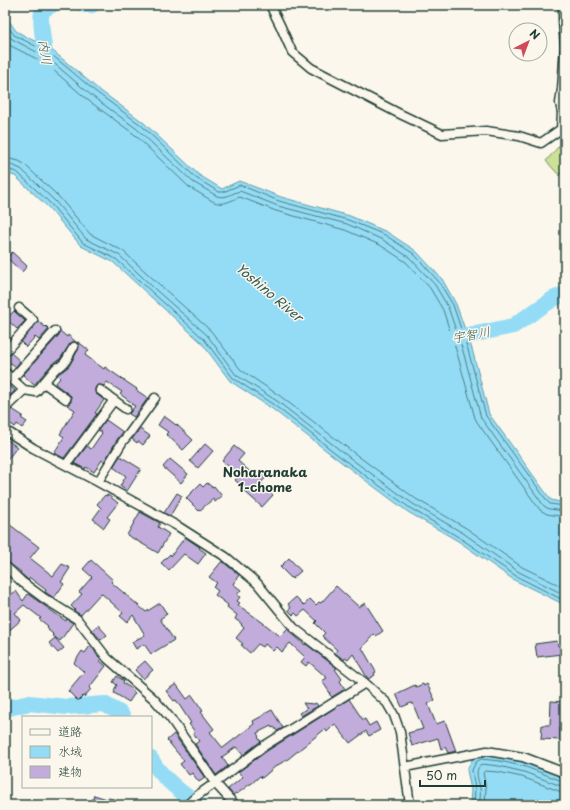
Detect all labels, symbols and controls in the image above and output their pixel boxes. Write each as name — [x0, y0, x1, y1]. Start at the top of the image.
north arrow — [508, 22, 548, 62]
text: N — [526, 25, 544, 44]
water label: 内川 — [35, 38, 57, 66]
water label: Yoshino River — [232, 258, 309, 327]
water label: 宇智川 — [450, 321, 492, 347]
district label: Noharanaka 1-chome — [223, 462, 307, 496]
legend — [22, 716, 152, 788]
text: 道路 — [58, 722, 82, 740]
text: 水域 — [58, 742, 82, 760]
text: 建物 — [58, 762, 82, 780]
scale bar — [420, 762, 485, 788]
text: 50 m — [426, 766, 457, 784]

